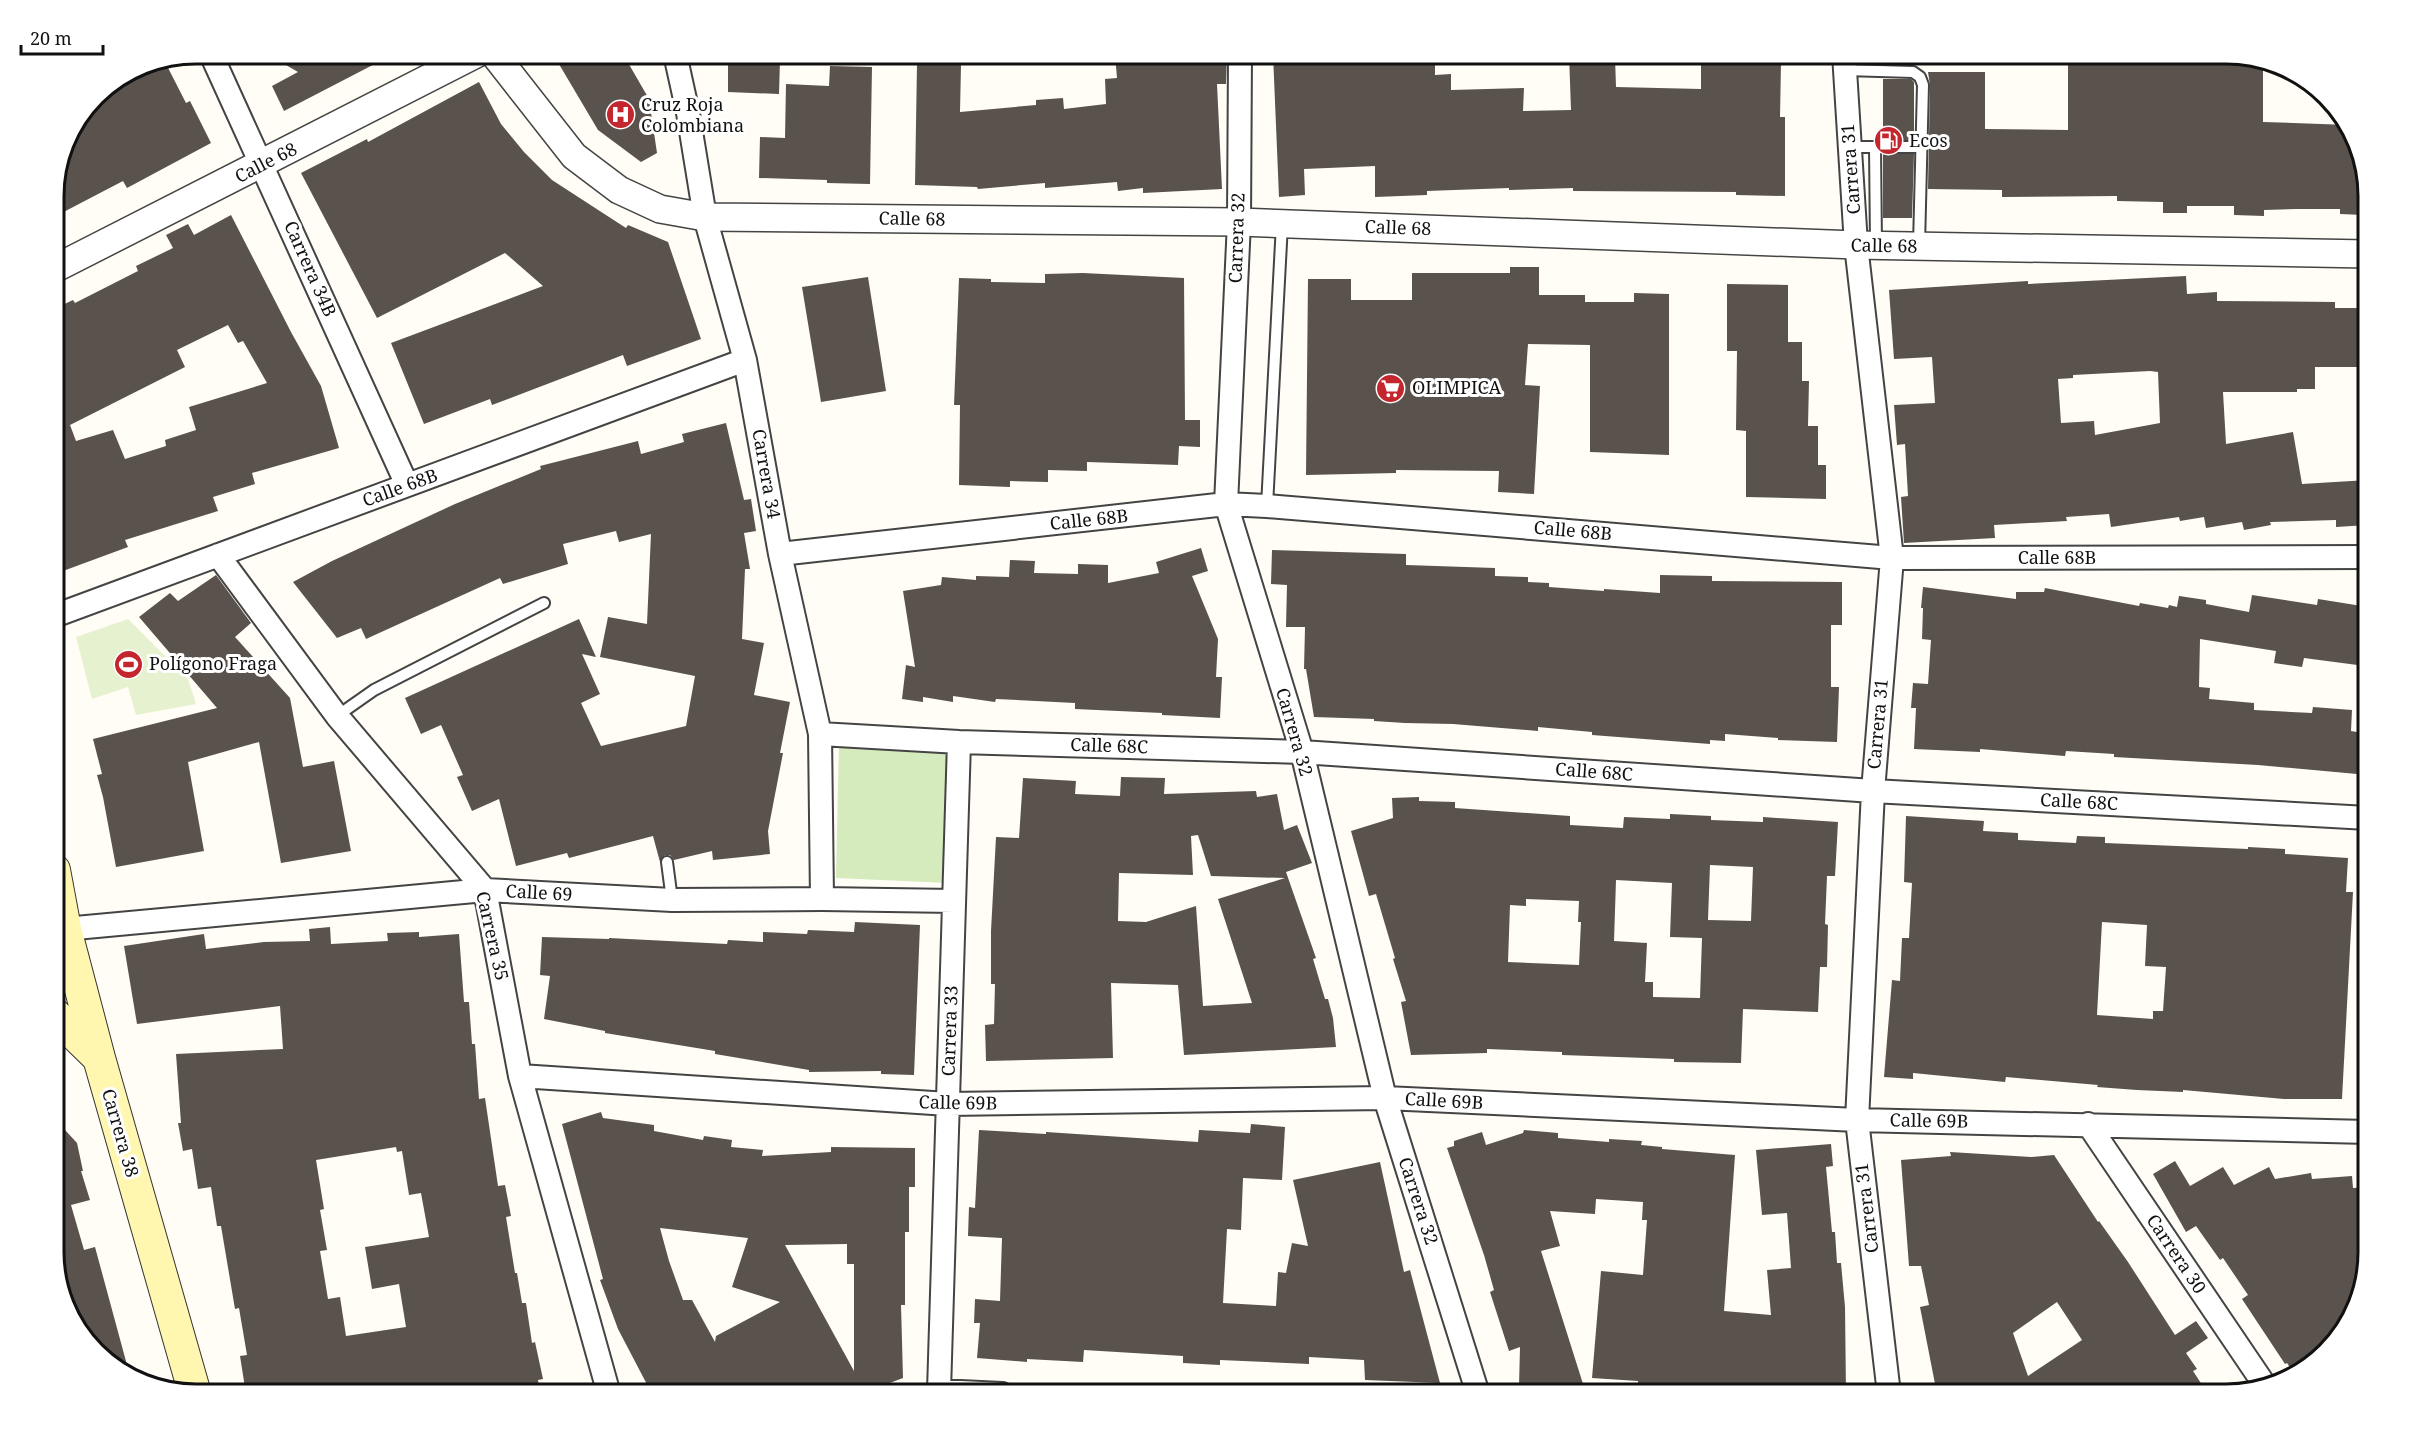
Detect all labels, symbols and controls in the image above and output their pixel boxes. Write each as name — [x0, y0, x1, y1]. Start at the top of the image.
scale bar — [21, 18, 104, 56]
text: 20 m — [30, 26, 72, 50]
place label: Cruz Roja Colombiana — [641, 92, 744, 137]
hospital icon: Cruz Roja Colombiana — [604, 99, 636, 131]
street label: Carrera 31 — [1835, 123, 1865, 215]
fuel station icon: Ecos — [1872, 125, 1904, 157]
place label: Ecos — [1909, 128, 1948, 152]
street label: Calle 68 — [230, 136, 301, 188]
street label: Carrera 32 — [1222, 192, 1250, 284]
street label: Calle 68 — [878, 205, 946, 231]
street label: Calle 68 — [1364, 214, 1432, 240]
street label: Carrera 34B — [279, 217, 343, 320]
street label: Calle 68 — [1850, 232, 1918, 258]
supermarket icon: OLIMPICA — [1375, 372, 1407, 404]
place label: OLIMPICA — [1412, 375, 1502, 399]
street label: Carrera 34 — [747, 427, 787, 521]
street label: Calle 68B — [359, 462, 441, 512]
street label: Calle 68B — [1049, 503, 1129, 535]
street label: Calle 68B — [1533, 515, 1613, 545]
street label: Calle 68B — [2018, 545, 2096, 569]
sports icon: Polígono Fraga — [112, 648, 144, 680]
place label: Polígono Fraga — [149, 651, 277, 675]
street label: Carrera 31 — [1861, 678, 1893, 770]
street label: Carrera 32 — [1271, 685, 1319, 779]
street label: Calle 68C — [1070, 732, 1148, 758]
street label: Calle 68C — [1554, 756, 1634, 786]
street label: Calle 68C — [2040, 787, 2119, 815]
street label: Calle 69 — [505, 878, 573, 906]
street label: Carrera 35 — [471, 889, 515, 983]
street label: Carrera 33 — [935, 985, 963, 1077]
street label: Carrera 38 — [97, 1086, 145, 1180]
street label: Calle 69B — [1404, 1086, 1484, 1114]
street label: Calle 69B — [919, 1089, 998, 1115]
street label: Calle 69B — [1890, 1107, 1969, 1133]
street label: Carrera 32 — [1394, 1154, 1444, 1248]
street label: Carrera 31 — [1849, 1162, 1883, 1255]
street label: Carrera 30 — [2141, 1209, 2212, 1298]

